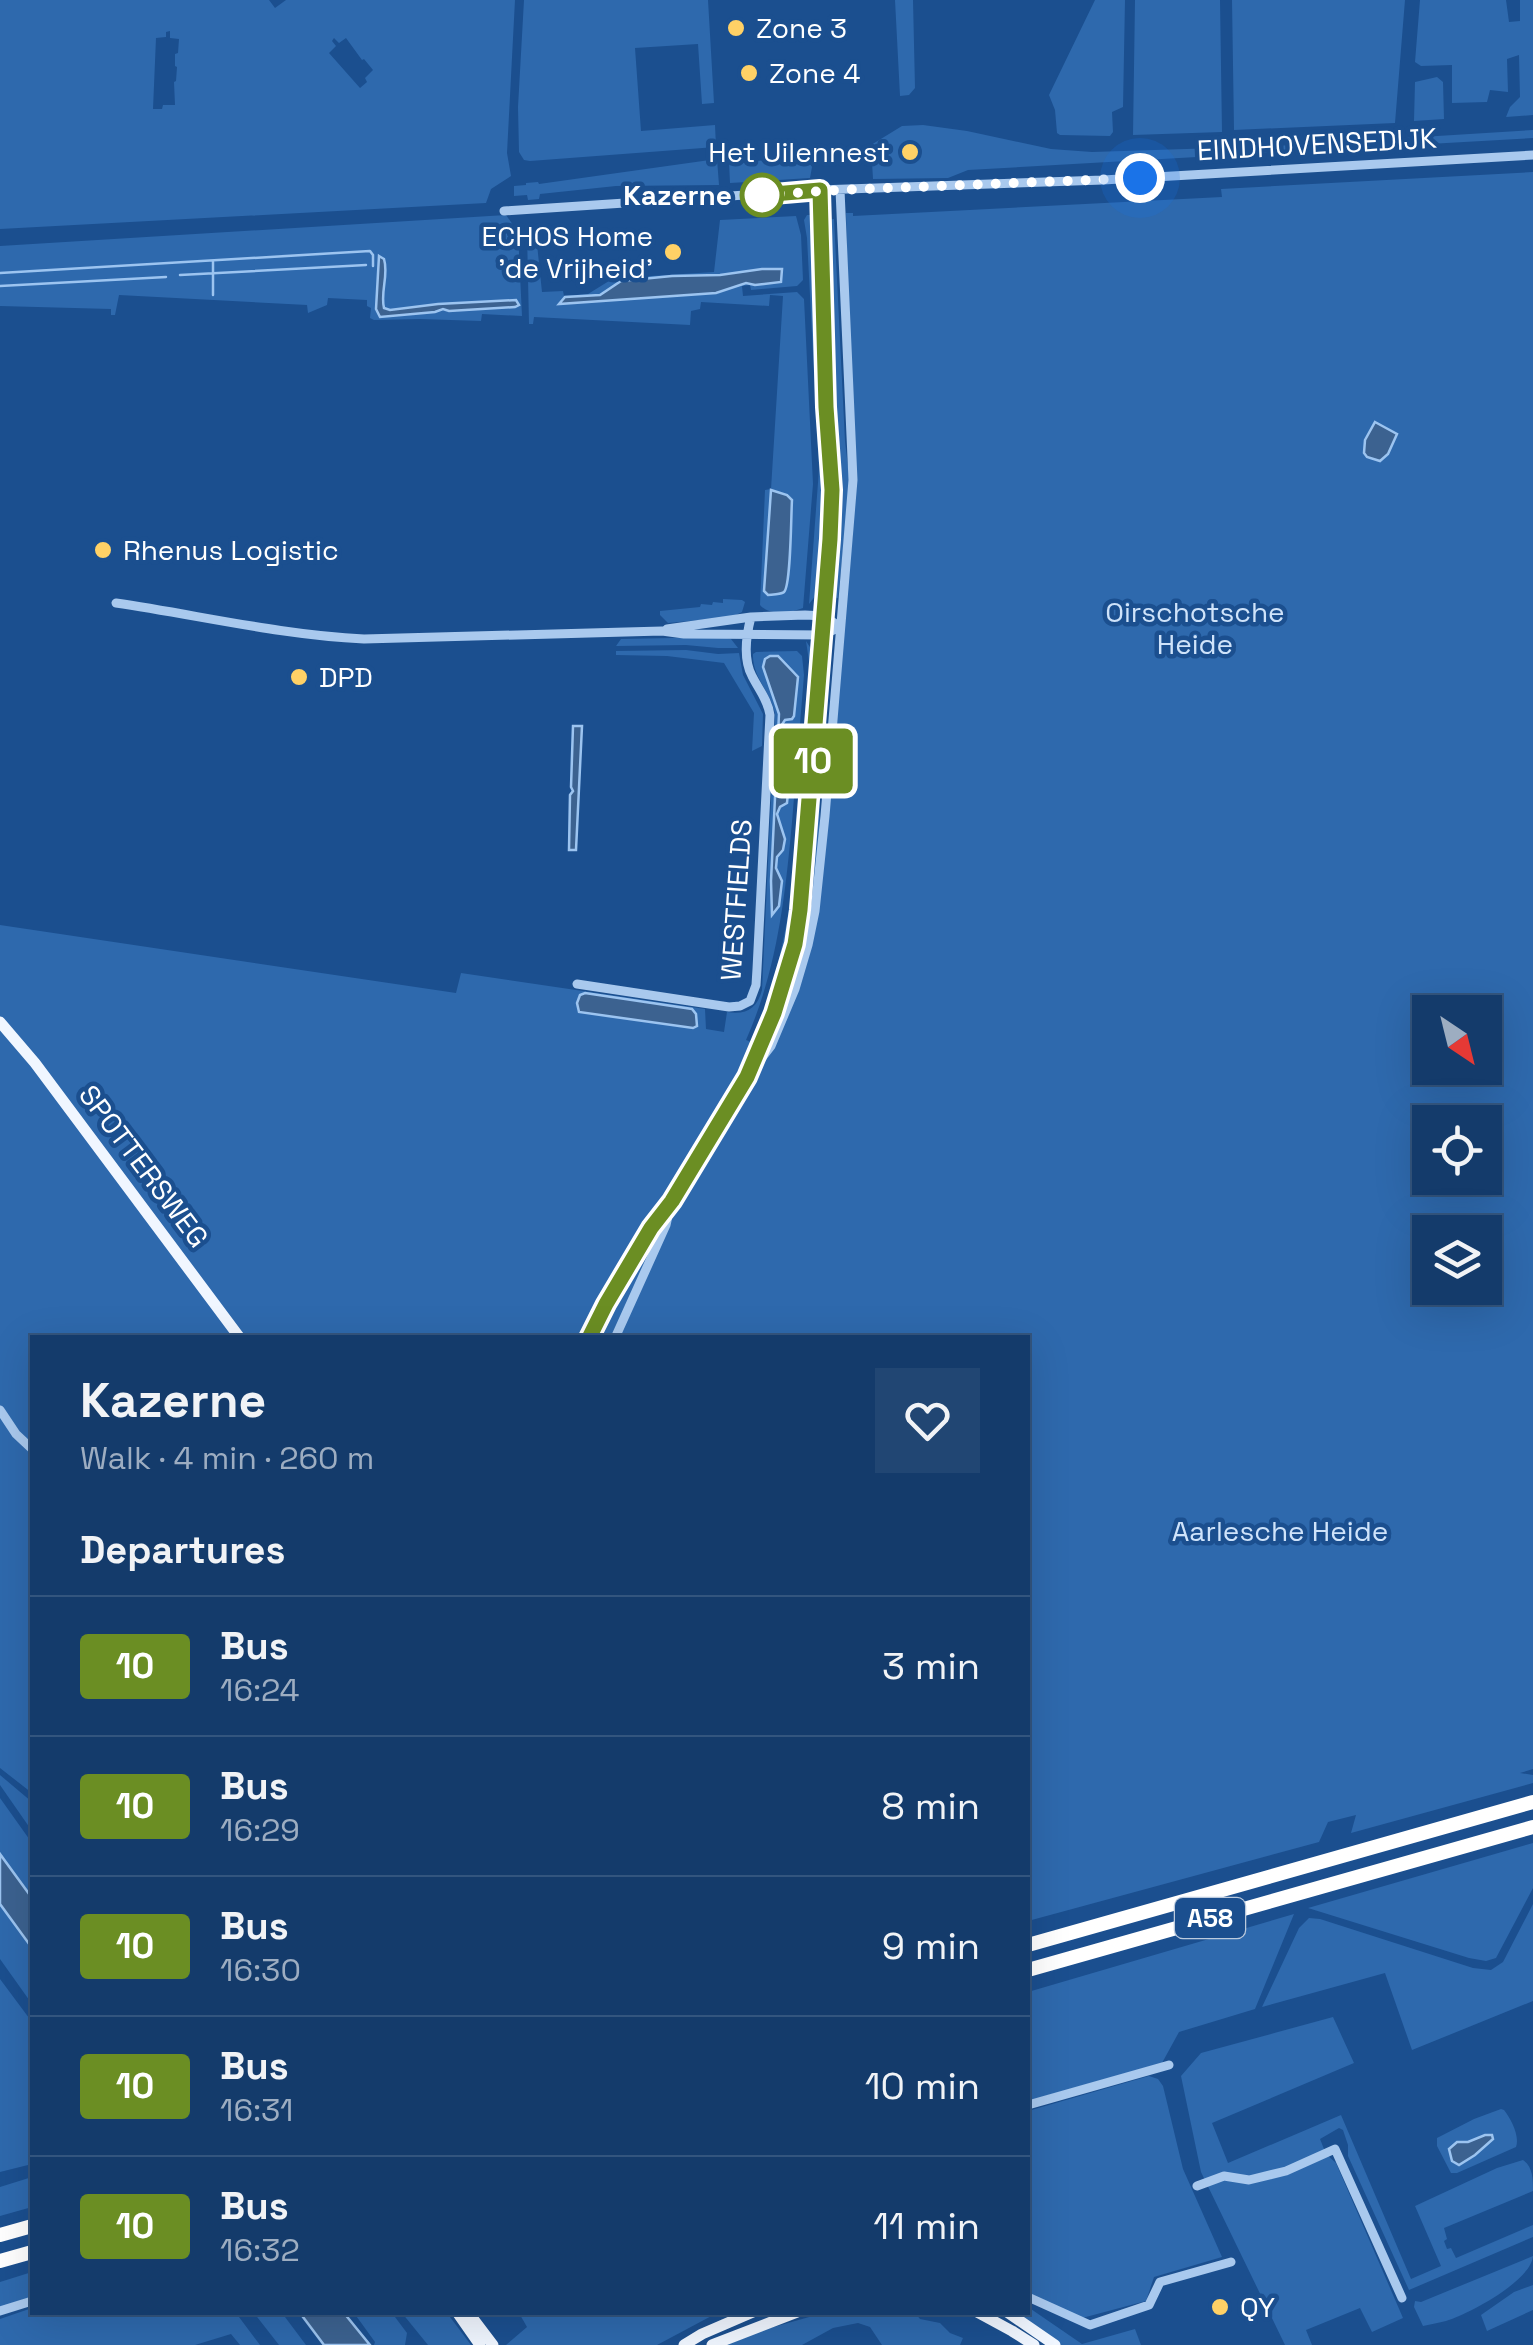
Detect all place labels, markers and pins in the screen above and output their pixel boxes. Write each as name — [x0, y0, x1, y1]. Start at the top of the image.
place label: Zone 3 — [756, 10, 847, 46]
marker: Zone 3 — [725, 17, 747, 39]
place label: Zone 4 — [769, 55, 860, 91]
marker: Zone 4 — [738, 62, 760, 84]
place label: Het Uilennest — [708, 134, 890, 170]
marker: Het Uilennest — [899, 141, 921, 163]
marker: Kazerne — [741, 174, 783, 216]
place label: Kazerne — [623, 177, 732, 213]
place label: ECHOS Home 'de Vrijheid' — [481, 218, 653, 286]
marker: ECHOS Home 'de Vrijheid' — [662, 241, 684, 263]
place label: Rhenus Logistic — [123, 532, 339, 568]
marker: Rhenus Logistic — [92, 539, 114, 561]
place label: DPD — [319, 659, 373, 695]
marker: DPD — [288, 666, 310, 688]
place label: QY — [1240, 2289, 1275, 2325]
marker: QY — [1209, 2296, 1231, 2318]

